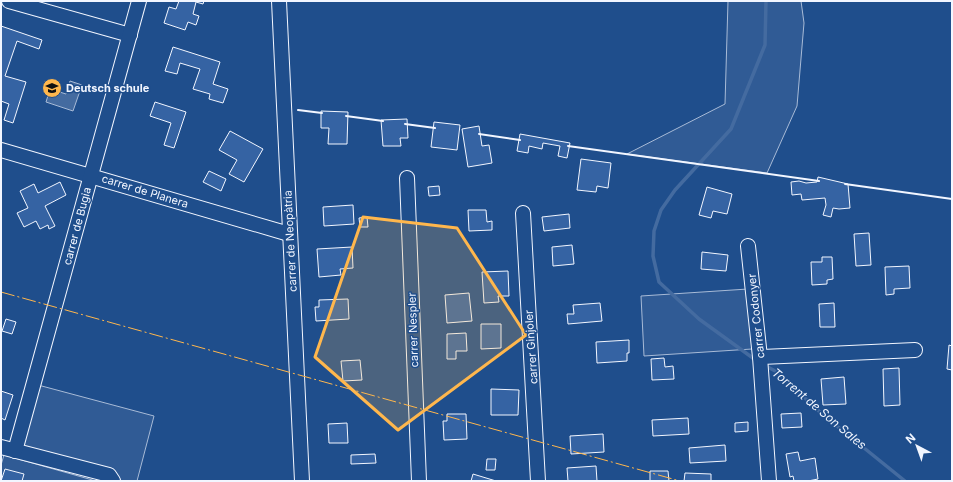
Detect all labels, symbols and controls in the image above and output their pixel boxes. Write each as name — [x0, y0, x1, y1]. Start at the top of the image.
school or university icon: Deutsch schule — [41, 77, 63, 99]
place label: Deutsch schule — [66, 81, 150, 95]
street label: carrer de Planera — [100, 171, 190, 211]
street label: carrer de Bugia — [60, 186, 94, 266]
street label: carrer de Neopàtria — [280, 190, 300, 292]
street label: carrer Codonyer — [745, 273, 767, 359]
street label: carrer Nespler — [405, 292, 421, 368]
street label: carrer Ginjoler — [521, 309, 541, 385]
water label: Torrent de Son Sales — [769, 365, 870, 452]
north arrow — [897, 426, 937, 466]
text: N — [903, 430, 918, 446]

